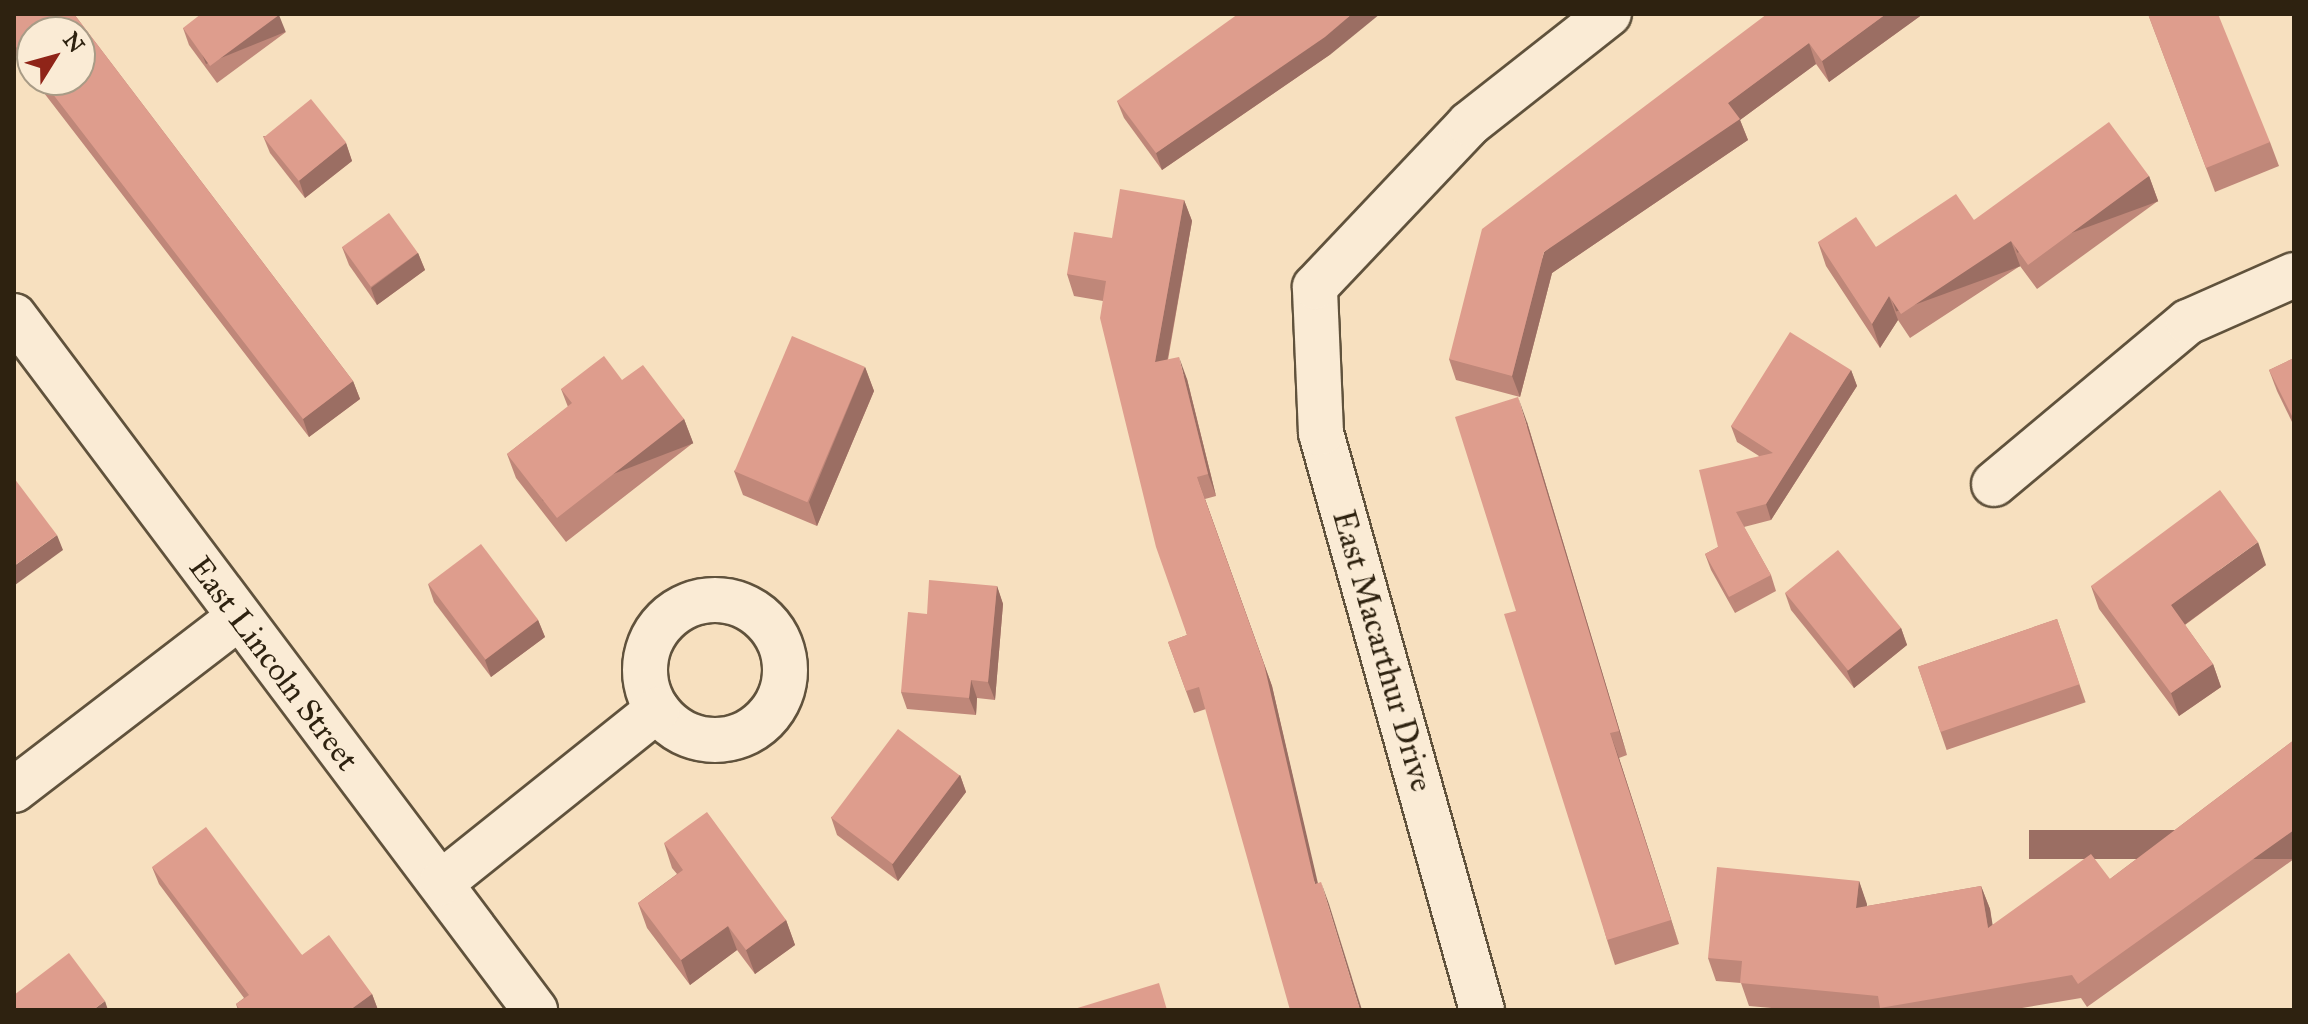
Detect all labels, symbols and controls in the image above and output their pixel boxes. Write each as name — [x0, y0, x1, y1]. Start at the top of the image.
north arrow — [16, 16, 96, 96]
text: N — [58, 27, 90, 58]
street label: East Macarthur Drive — [1323, 506, 1441, 796]
street label: East Lincoln Street — [180, 549, 366, 779]

